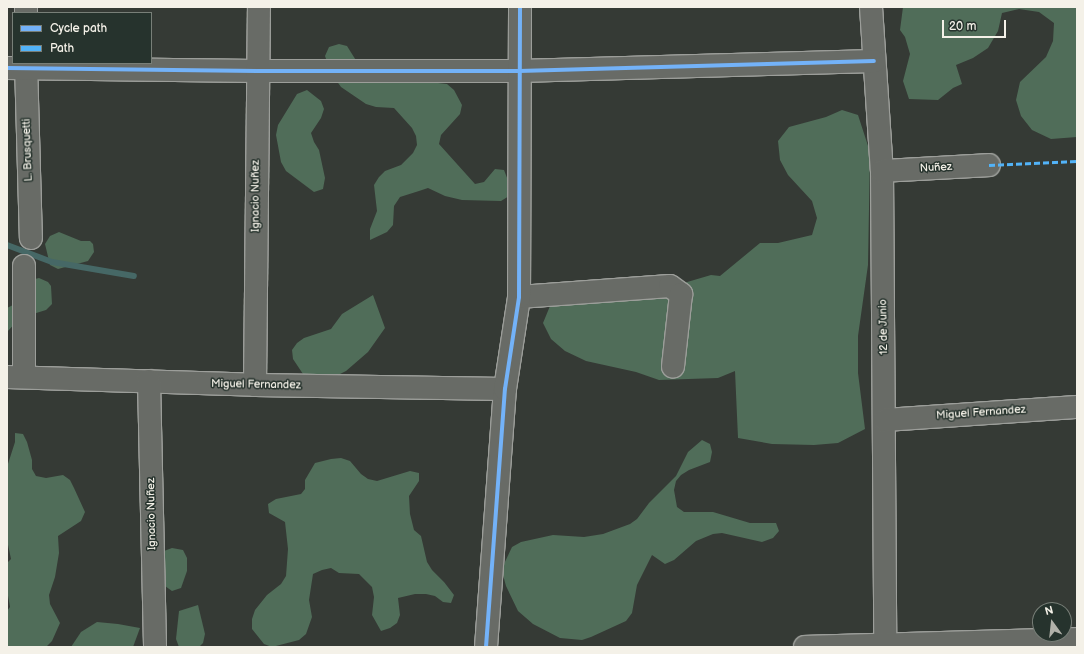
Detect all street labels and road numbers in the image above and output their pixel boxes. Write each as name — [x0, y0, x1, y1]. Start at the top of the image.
street label: L. Brusquetti — [20, 118, 36, 182]
street label: Ignacio Nuñez — [249, 160, 263, 232]
street label: Nuñez — [919, 161, 953, 175]
street label: 12 de Junio — [877, 299, 891, 355]
street label: Miguel Fernandez — [211, 378, 301, 392]
street label: Miguel Fernandez — [936, 403, 1026, 423]
street label: Ignacio Nuñez — [145, 478, 159, 550]

